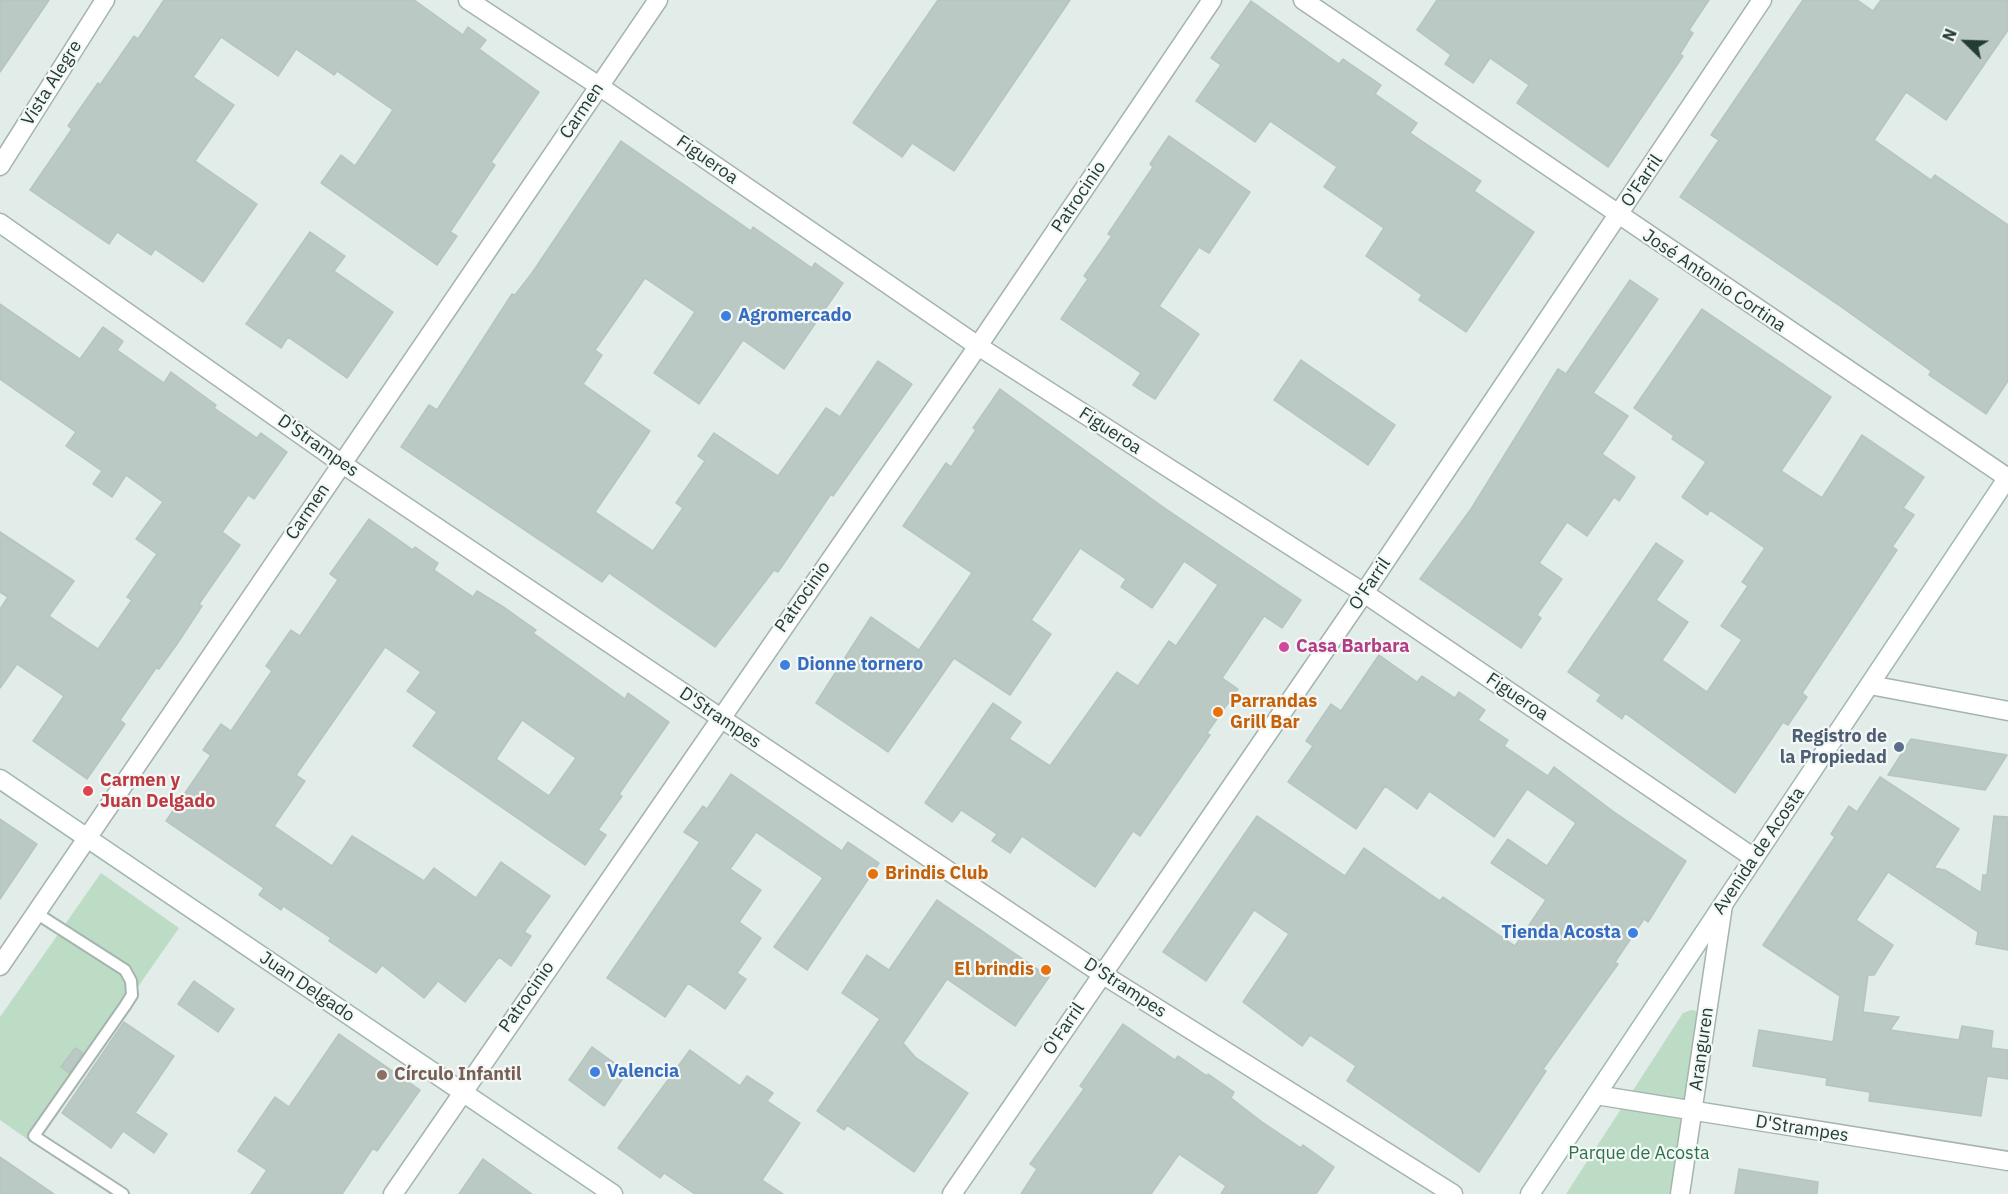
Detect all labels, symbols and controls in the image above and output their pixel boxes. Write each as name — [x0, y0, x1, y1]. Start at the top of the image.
north arrow — [1936, 12, 1996, 72]
text: N — [1938, 26, 1961, 44]
street label: Vista Alegre — [17, 36, 87, 130]
street label: Carmen — [555, 79, 609, 143]
street label: Figueroa — [672, 131, 742, 189]
street label: O'Farril — [1617, 151, 1667, 211]
street label: Patrocinio — [1047, 157, 1111, 237]
street label: José Antonio Cortina — [1638, 225, 1790, 337]
place label: Agromercado — [738, 305, 852, 327]
marker: Agromercado — [719, 309, 733, 323]
street label: Figueroa — [1075, 403, 1145, 459]
street label: D'Strampes — [273, 410, 363, 482]
street label: Carmen — [281, 480, 335, 544]
street label: O'Farril — [1345, 554, 1395, 614]
street label: Patrocinio — [771, 557, 835, 637]
place label: Casa Barbara — [1296, 636, 1409, 658]
marker: Casa Barbara — [1277, 640, 1291, 654]
place label: Dionne tornero — [797, 654, 923, 676]
marker: Dionne tornero — [778, 658, 792, 672]
street label: Figueroa — [1482, 668, 1552, 726]
street label: D'Strampes — [675, 683, 765, 753]
place label: Parrandas Grill Bar — [1230, 691, 1317, 734]
marker: Parrandas Grill Bar — [1211, 705, 1225, 719]
place label: Registro de la Propiedad — [1780, 726, 1887, 768]
marker: Registro de la Propiedad — [1892, 740, 1906, 754]
place label: Carmen y Juan Delgado — [100, 770, 215, 812]
street label: Avenida de Acosta — [1709, 783, 1809, 919]
marker: Carmen y Juan Delgado — [81, 784, 95, 798]
place label: Brindis Club — [885, 863, 988, 885]
marker: Brindis Club — [866, 867, 880, 881]
place label: Tienda Acosta — [1501, 922, 1621, 944]
marker: Tienda Acosta — [1626, 926, 1640, 940]
street label: Juan Delgado — [255, 947, 359, 1027]
street label: D'Strampes — [1080, 953, 1170, 1023]
street label: Patrocinio — [495, 957, 559, 1037]
place label: El brindis — [954, 959, 1034, 981]
marker: El brindis — [1039, 963, 1053, 977]
street label: O'Farril — [1039, 999, 1089, 1059]
street label: Aranguren — [1685, 1006, 1719, 1092]
place label: Valencia — [607, 1061, 679, 1083]
place label: Círculo Infantil — [394, 1064, 521, 1086]
marker: Valencia — [588, 1065, 602, 1079]
marker: Círculo Infantil — [375, 1068, 389, 1082]
street label: D'Strampes — [1754, 1111, 1850, 1147]
park label: Parque de Acosta — [1568, 1143, 1710, 1165]

